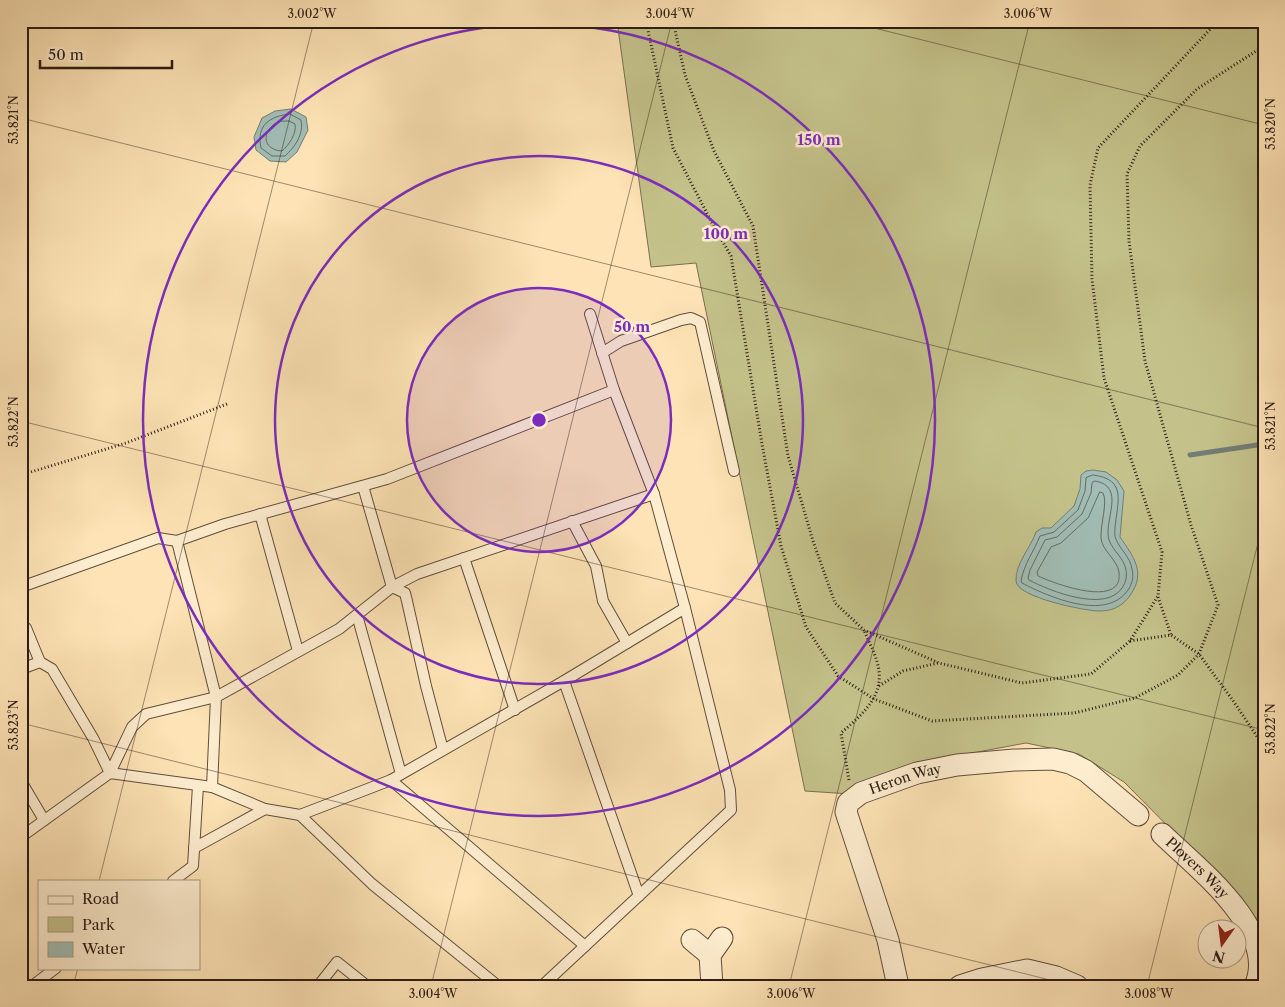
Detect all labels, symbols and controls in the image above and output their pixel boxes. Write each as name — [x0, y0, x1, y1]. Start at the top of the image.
text: 3.002°W — [288, 6, 337, 21]
text: 3.004°W — [646, 6, 695, 21]
text: 3.006°W — [1004, 6, 1053, 21]
scale bar — [40, 38, 172, 70]
text: 50 m — [48, 45, 84, 64]
text: 53.821°N — [6, 95, 21, 145]
text: 53.820°N — [1263, 98, 1278, 150]
text: 150 m — [797, 130, 841, 149]
text: 100 m — [704, 224, 748, 243]
text: 50 m — [614, 317, 650, 336]
text: 53.822°N — [6, 396, 21, 448]
text: 53.821°N — [1263, 401, 1278, 451]
centre of rings — [530, 411, 548, 429]
text: 53.823°N — [6, 700, 21, 750]
text: 53.822°N — [1263, 703, 1278, 755]
street label: Heron Way — [867, 759, 943, 798]
street label: Plovers Way — [1162, 833, 1233, 902]
legend — [38, 880, 200, 970]
text: Road — [82, 889, 119, 908]
text: Park — [82, 915, 116, 934]
north arrow — [1198, 920, 1248, 970]
text: Water — [81, 939, 126, 958]
text: N — [1211, 946, 1227, 967]
text: 3.004°W — [409, 986, 458, 1001]
text: 3.006°W — [767, 986, 816, 1001]
text: 3.008°W — [1125, 986, 1174, 1001]

